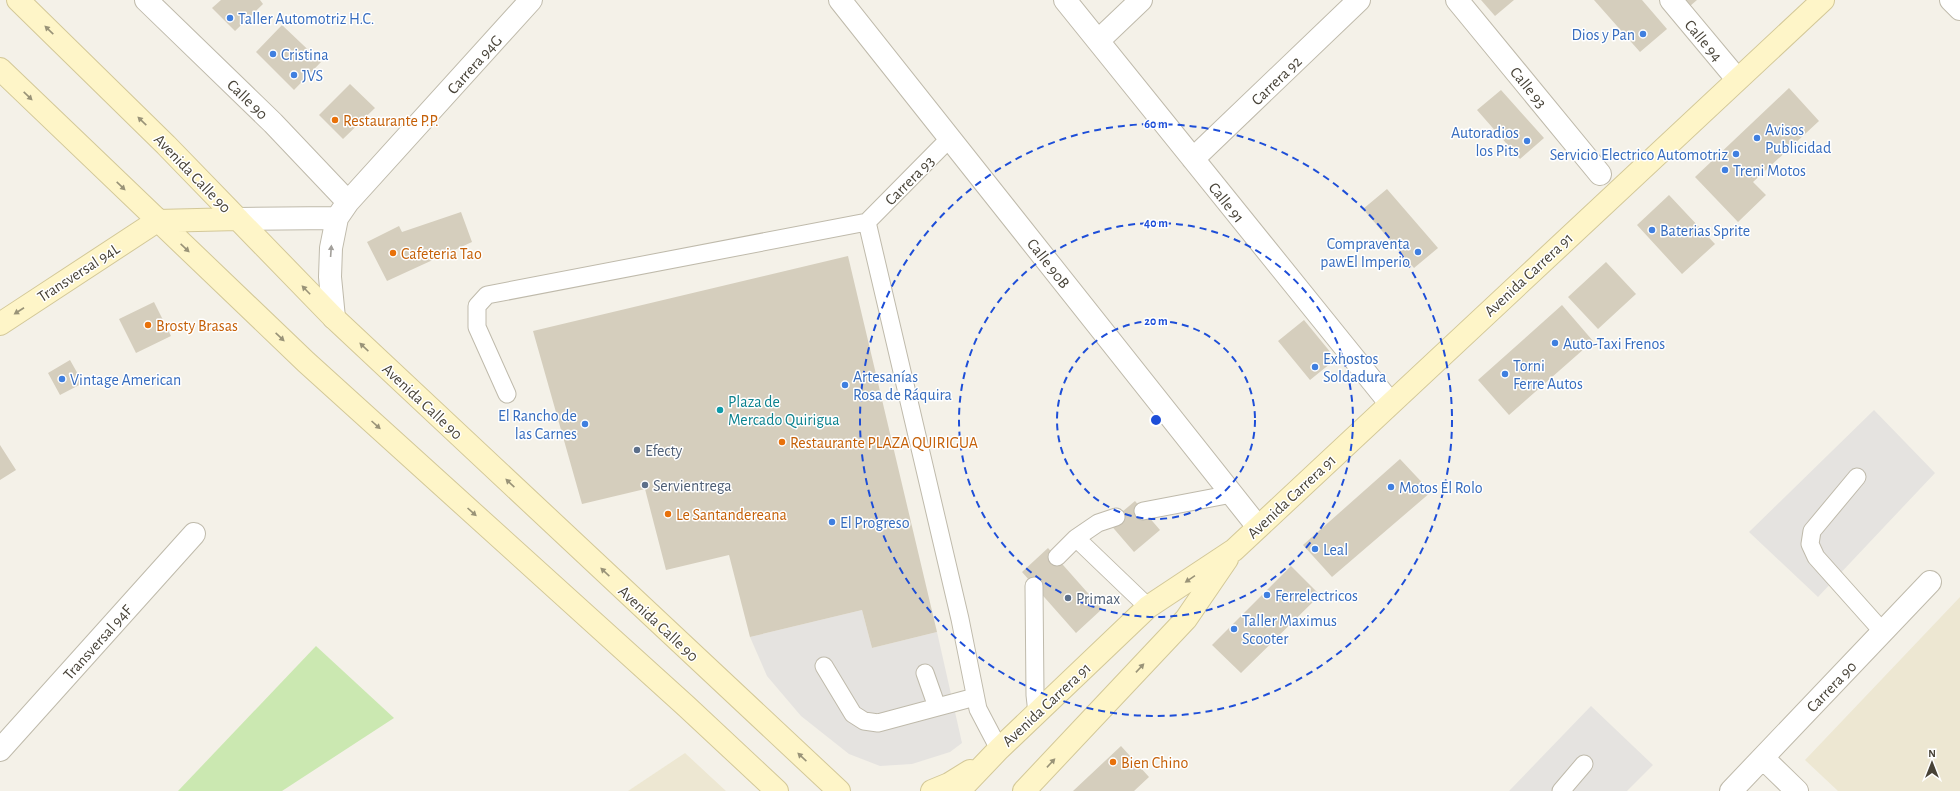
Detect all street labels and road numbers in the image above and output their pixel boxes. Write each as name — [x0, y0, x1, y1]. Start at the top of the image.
street label: Calle 94 — [1681, 17, 1725, 65]
street label: Carrera 94G — [444, 32, 505, 97]
street label: Carrera 92 — [1248, 53, 1305, 108]
street label: Calle 93 — [1507, 64, 1549, 111]
street label: Calle 90 — [224, 77, 271, 123]
street label: Avenida Calle 90 — [151, 131, 234, 216]
street label: Carrera 93 — [882, 153, 937, 208]
street label: Calle 91 — [1205, 179, 1247, 226]
street label: Avenida Carrera 91 — [1481, 230, 1576, 320]
street label: Calle 90B — [1024, 236, 1072, 291]
street label: Transversal 94L — [35, 240, 123, 305]
street label: Avenida Calle 90 — [379, 361, 465, 443]
street label: Avenida Carrera 91 — [1244, 452, 1339, 542]
street label: Avenida Calle 90 — [615, 583, 701, 665]
street label: Transversal 94F — [60, 601, 136, 683]
street label: Carrera 90 — [1804, 658, 1860, 715]
street label: Avenida Carrera 91 — [999, 660, 1094, 750]

